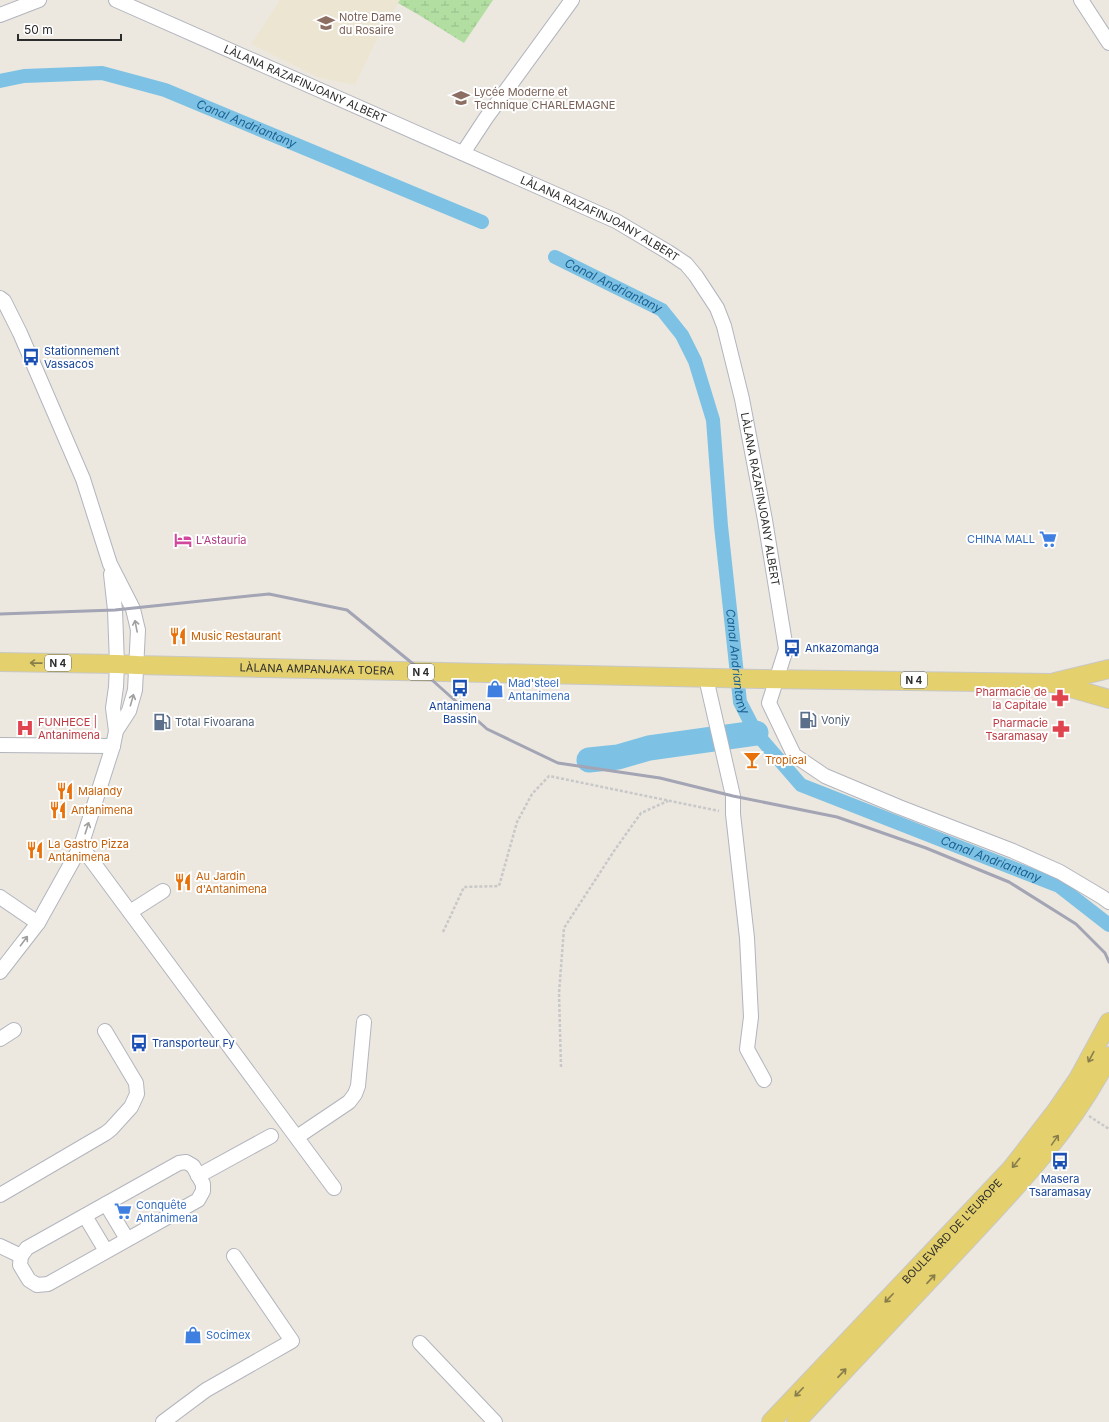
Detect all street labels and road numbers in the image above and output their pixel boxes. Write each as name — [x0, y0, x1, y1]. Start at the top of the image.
street label: LÀLANA RAZAFINJOANY ALBERT — [222, 42, 389, 126]
street label: LÀLANA RAZAFINJOANY ALBERT — [518, 173, 682, 264]
street label: LÀLANA RAZAFINJOANY ALBERT — [738, 411, 783, 587]
road number: N 4 — [45, 655, 71, 671]
street label: LÀLANA AMPANJAKA TOERA — [240, 660, 395, 678]
road number: N 4 — [408, 664, 434, 680]
road number: N 4 — [901, 672, 927, 688]
street label: BOULEVARD DE L'EUROPE — [899, 1176, 1005, 1287]

